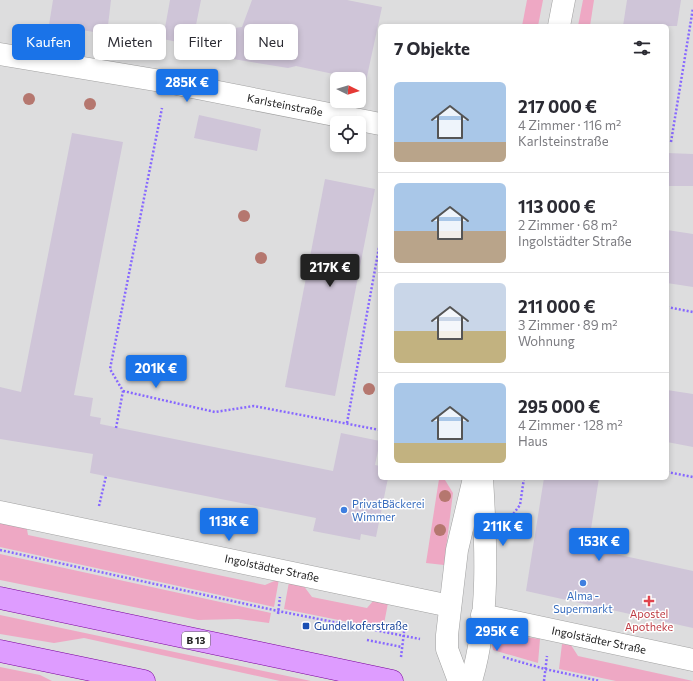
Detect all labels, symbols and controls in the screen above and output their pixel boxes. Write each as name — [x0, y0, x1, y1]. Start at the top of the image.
chip: Kaufen — [12, 24, 85, 60]
chip: Mieten — [93, 24, 166, 60]
chip: Filter — [174, 24, 236, 60]
chip: Neu — [244, 24, 298, 60]
icon: filters — [631, 37, 653, 59]
text: 7 Objekte — [394, 38, 470, 59]
pin: 285K € — [154, 69, 220, 103]
north arrow — [330, 72, 366, 108]
map controls — [330, 72, 366, 152]
text: 285K € — [165, 74, 209, 90]
street label: Karlsteinstraße — [246, 91, 324, 118]
text: 217 000 € — [518, 96, 597, 117]
icon: home — [426, 98, 474, 146]
button: locate — [330, 116, 366, 152]
text: 4 Zimmer · 116 m² — [518, 117, 621, 133]
text: Karlsteinstraße — [518, 133, 609, 149]
text: 113 000 € — [518, 196, 596, 217]
icon: home — [426, 199, 474, 247]
text: 2 Zimmer · 68 m² — [518, 217, 617, 233]
text: Ingolstädter Straße — [518, 233, 632, 249]
pin: 217K € — [297, 254, 363, 288]
text: 217K € — [309, 259, 351, 275]
text: 211 000 € — [518, 296, 595, 317]
icon: home — [426, 299, 474, 347]
text: 3 Zimmer · 89 m² — [518, 317, 618, 333]
text: Wohnung — [518, 333, 575, 349]
pin: 201K € — [123, 355, 189, 389]
text: 201K € — [135, 360, 177, 376]
text: 295 000 € — [518, 396, 600, 417]
icon: home — [426, 399, 474, 447]
text: 4 Zimmer · 128 m² — [518, 417, 623, 433]
text: Haus — [518, 433, 548, 449]
place label: PrivatBäckerei Wimmer — [352, 497, 425, 523]
marker: PrivatBäckerei Wimmer — [339, 505, 349, 515]
pin: 113K € — [196, 508, 262, 542]
text: 113K € — [209, 513, 249, 529]
pin: 211K € — [470, 513, 536, 547]
text: 211K € — [483, 518, 523, 534]
pin: 153K € — [566, 528, 632, 562]
text: 153K € — [578, 533, 620, 549]
street label: Ingolstädter Straße — [224, 551, 321, 584]
marker: Alma - Supermarkt — [578, 578, 588, 588]
place label: Alma - Supermarkt — [553, 589, 613, 615]
marker: Apostel Apotheke — [644, 596, 654, 606]
place label: Apostel Apotheke — [625, 607, 674, 633]
pin: 295K € — [464, 618, 530, 652]
place label: Gundelkoferstraße — [314, 619, 408, 632]
marker: Gundelkoferstraße — [301, 621, 311, 631]
text: 295K € — [475, 623, 519, 639]
street label: Ingolstädter Straße — [551, 623, 648, 656]
road number: B 13 — [182, 632, 210, 648]

